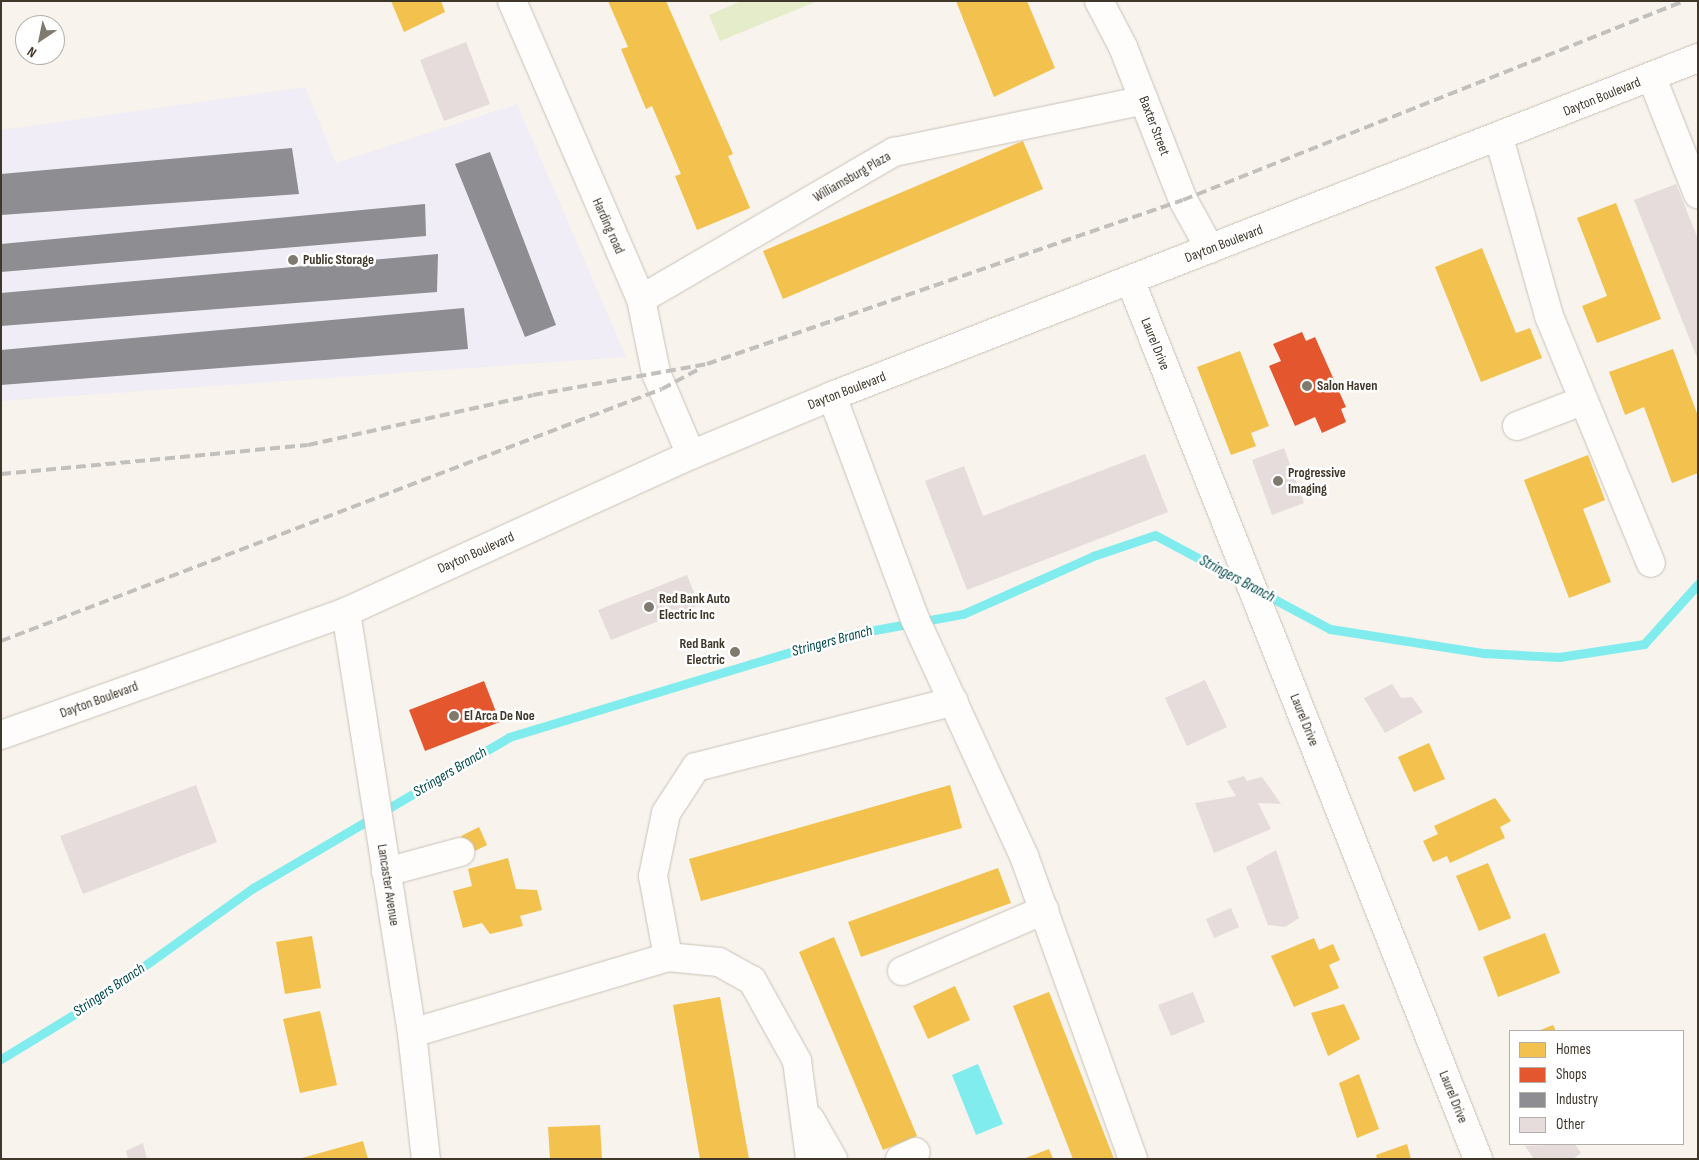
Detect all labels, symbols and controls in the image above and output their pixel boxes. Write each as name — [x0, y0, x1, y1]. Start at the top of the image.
north arrow — [15, 15, 65, 65]
text: N — [24, 43, 40, 61]
street label: Dayton Boulevard — [1561, 74, 1643, 120]
street label: Baxter Street — [1135, 94, 1173, 158]
street label: Williamsburg Plaza — [810, 148, 894, 206]
street label: Harding road — [588, 195, 628, 257]
street label: Dayton Boulevard — [1183, 221, 1265, 267]
place label: Public Storage — [303, 252, 374, 268]
marker: Public Storage — [287, 254, 299, 266]
street label: Laurel Drive — [1137, 315, 1173, 373]
street label: Dayton Boulevard — [806, 368, 888, 414]
place label: Salon Haven — [1317, 378, 1377, 394]
marker: Salon Haven — [1301, 380, 1313, 392]
place label: Progressive Imaging — [1288, 465, 1346, 498]
marker: Progressive Imaging — [1272, 475, 1284, 487]
street label: Dayton Boulevard — [435, 529, 517, 577]
water label: Stringers Branch — [1196, 552, 1278, 606]
place label: Red Bank Auto Electric Inc — [659, 591, 730, 624]
marker: Red Bank Auto Electric Inc — [643, 601, 655, 613]
water label: Stringers Branch — [790, 622, 874, 660]
place label: Red Bank Electric — [679, 636, 725, 669]
marker: Red Bank Electric — [729, 646, 741, 658]
street label: Dayton Boulevard — [58, 678, 140, 722]
street label: Laurel Drive — [1286, 691, 1322, 749]
place label: El Arca De Noe — [464, 708, 535, 724]
marker: El Arca De Noe — [448, 710, 460, 722]
water label: Stringers Branch — [410, 743, 490, 801]
street label: Lancaster Avenue — [373, 843, 403, 927]
water label: Stringers Branch — [70, 959, 148, 1021]
legend — [1509, 1030, 1684, 1145]
text: Homes — [1556, 1040, 1591, 1059]
text: Shops — [1556, 1065, 1587, 1084]
street label: Laurel Drive — [1435, 1068, 1471, 1126]
text: Industry — [1556, 1090, 1598, 1109]
text: Other — [1556, 1115, 1585, 1134]

